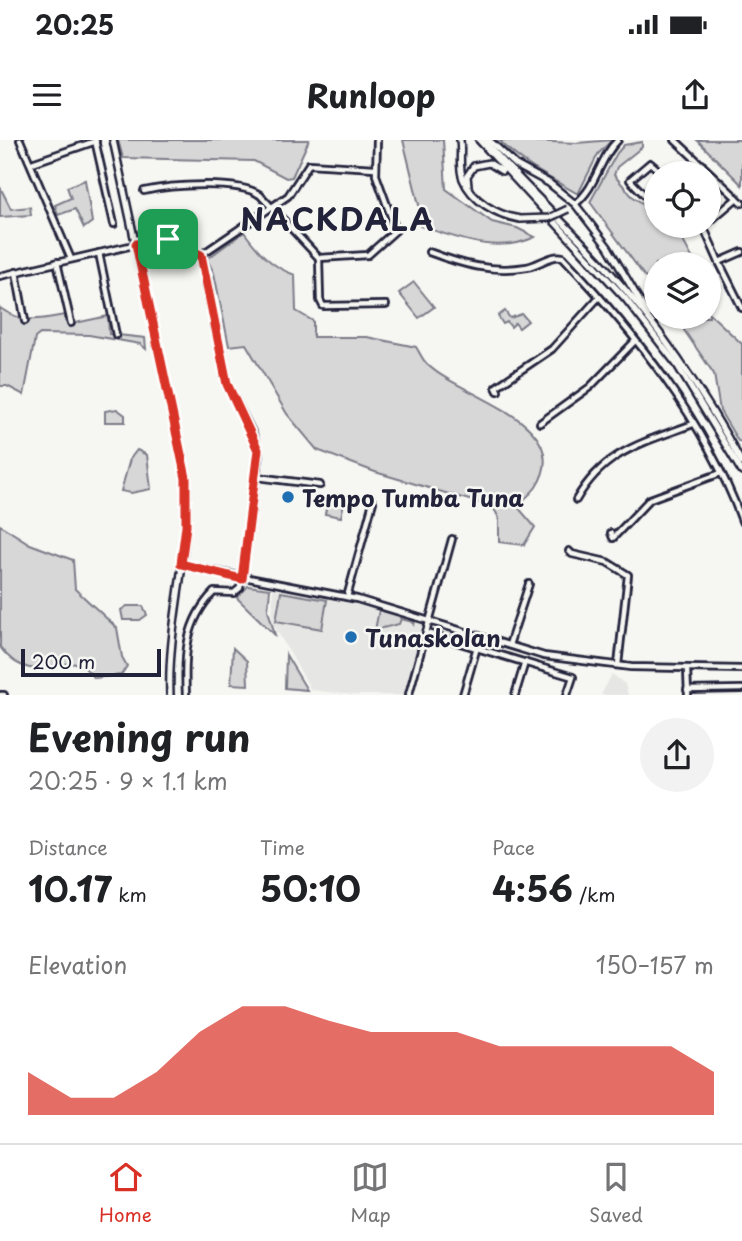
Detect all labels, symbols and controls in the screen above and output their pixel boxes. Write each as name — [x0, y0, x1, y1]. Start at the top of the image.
text: 20:25 — [35, 5, 114, 44]
text: Runloop — [306, 71, 436, 119]
icon: menu — [28, 76, 66, 114]
icon: share — [676, 76, 714, 114]
map controls — [644, 161, 721, 329]
button: locate — [644, 161, 721, 238]
district label: NACKDALA — [240, 196, 436, 241]
pin — [138, 209, 198, 269]
icon: arrive — [149, 220, 187, 258]
button: layers — [644, 252, 721, 329]
place label: Tempo Tumba Tuna — [302, 480, 524, 515]
marker: Tempo Tumba Tuna — [280, 489, 296, 505]
place label: Tunaskolan — [365, 620, 501, 655]
marker: Tunaskolan — [343, 629, 359, 645]
scale bar — [21, 646, 161, 678]
text: 200 m — [32, 647, 95, 675]
text: Evening run — [28, 708, 250, 765]
button: share — [640, 718, 714, 792]
text: 20:25 · 9 × 1.1 km — [28, 763, 228, 798]
text: Distance — [28, 833, 108, 861]
text: Time — [260, 833, 305, 861]
text: Pace — [492, 833, 535, 861]
text: 10.17 — [28, 861, 112, 914]
text: 50:10 — [260, 861, 361, 914]
text: 4:56 — [492, 861, 573, 914]
text: km — [112, 880, 147, 908]
text: /km — [573, 880, 616, 908]
text: Elevation — [28, 947, 127, 982]
text: 150–157 m — [596, 947, 714, 982]
tab: Home — [99, 1158, 152, 1228]
tab: Map — [350, 1158, 391, 1228]
tab: Saved — [589, 1158, 643, 1228]

